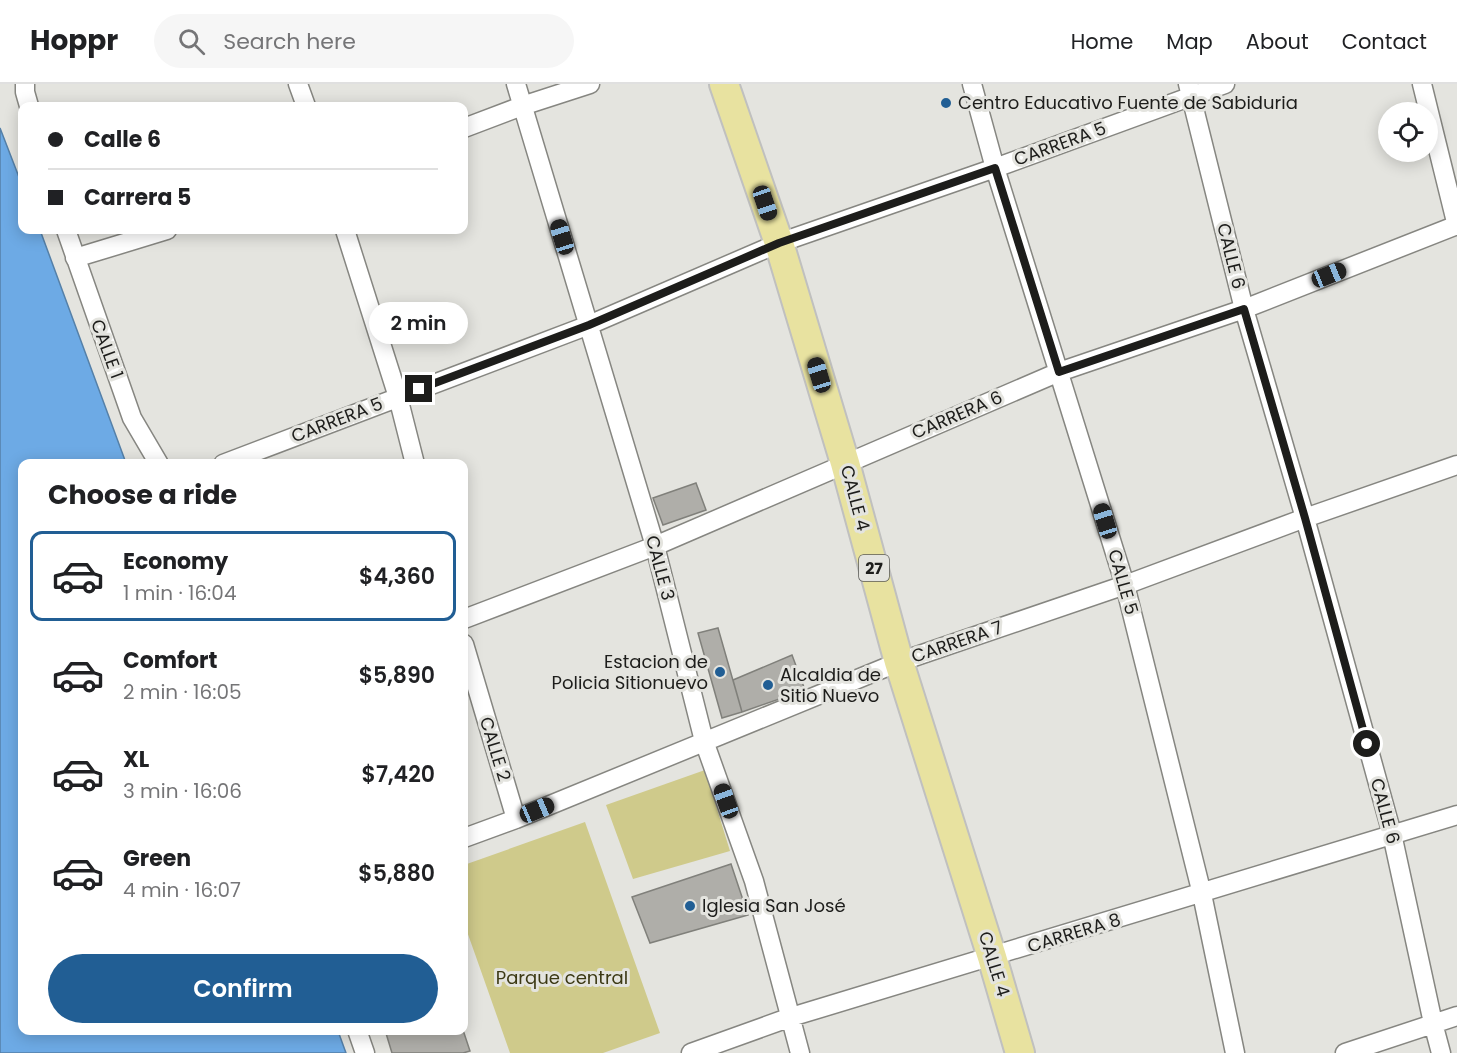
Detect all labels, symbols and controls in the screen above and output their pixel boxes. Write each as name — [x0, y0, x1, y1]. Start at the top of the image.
search box — [154, 14, 574, 68]
text: Hoppr — [30, 21, 118, 60]
icon: search — [175, 25, 208, 58]
text: Search here — [223, 26, 356, 57]
text: Home — [1071, 27, 1133, 56]
text: Map — [1166, 27, 1213, 56]
text: About — [1246, 27, 1309, 56]
text: Contact — [1342, 27, 1427, 56]
place label: Centro Educativo Fuente de Sabiduria — [958, 90, 1298, 115]
marker: Centro Educativo Fuente de Sabiduria — [939, 96, 953, 110]
map controls — [1378, 102, 1438, 162]
button: locate — [1378, 102, 1438, 162]
street label: CARRERA 5 — [1010, 115, 1109, 172]
text: Calle 6 — [84, 124, 161, 155]
text: Carrera 5 — [84, 182, 191, 213]
car — [751, 183, 779, 223]
car — [548, 217, 576, 257]
street label: CALLE 6 — [1211, 220, 1252, 291]
car — [1309, 260, 1349, 290]
callout: 2 min — [370, 302, 468, 344]
text: 2 min — [391, 309, 446, 337]
street label: CALLE 1 — [85, 316, 130, 382]
car — [805, 355, 833, 395]
route end — [405, 375, 432, 402]
street label: CARRERA 6 — [908, 384, 1006, 445]
street label: CARRERA 5 — [287, 391, 386, 448]
street label: CALLE 4 — [835, 462, 876, 533]
text: Choose a ride — [48, 476, 237, 513]
car — [1091, 501, 1119, 541]
street label: CALLE 3 — [640, 533, 681, 603]
text: Economy — [123, 546, 228, 577]
street label: CALLE 5 — [1102, 546, 1145, 617]
icon: car — [51, 549, 105, 603]
road number: 27 — [859, 555, 889, 581]
text: $4,360 — [359, 561, 435, 592]
text: 1 min · 16:04 — [123, 579, 236, 607]
street label: CARRERA 7 — [908, 614, 1006, 669]
text: Comfort — [123, 645, 217, 676]
icon: car — [51, 648, 105, 702]
place label: Estacion de Policia Sitionuevo — [552, 649, 708, 695]
text: $5,890 — [359, 660, 435, 691]
place label: Alcaldia de Sitio Nuevo — [780, 662, 881, 708]
marker: Estacion de Policia Sitionuevo — [713, 665, 727, 679]
text: 2 min · 16:05 — [123, 678, 242, 706]
marker: Alcaldia de Sitio Nuevo — [761, 678, 775, 692]
street label: CALLE 2 — [474, 714, 517, 784]
route start — [1353, 730, 1380, 757]
text: XL — [123, 744, 149, 775]
icon: car — [51, 747, 105, 801]
text: $7,420 — [362, 759, 435, 790]
street label: CALLE 6 — [1365, 775, 1406, 846]
text: 3 min · 16:06 — [123, 777, 242, 805]
car — [711, 781, 741, 821]
car — [517, 795, 557, 825]
text: Green — [123, 843, 191, 874]
icon: car — [51, 846, 105, 900]
text: $5,880 — [358, 858, 435, 889]
text: 4 min · 16:07 — [123, 876, 241, 904]
place label: Iglesia San José — [702, 893, 846, 918]
marker: Iglesia San José — [683, 899, 697, 913]
street label: CARRERA 8 — [1024, 906, 1124, 959]
street label: CALLE 4 — [973, 928, 1016, 1000]
button: Confirm — [48, 954, 438, 1023]
park label: Parque central — [496, 965, 628, 990]

